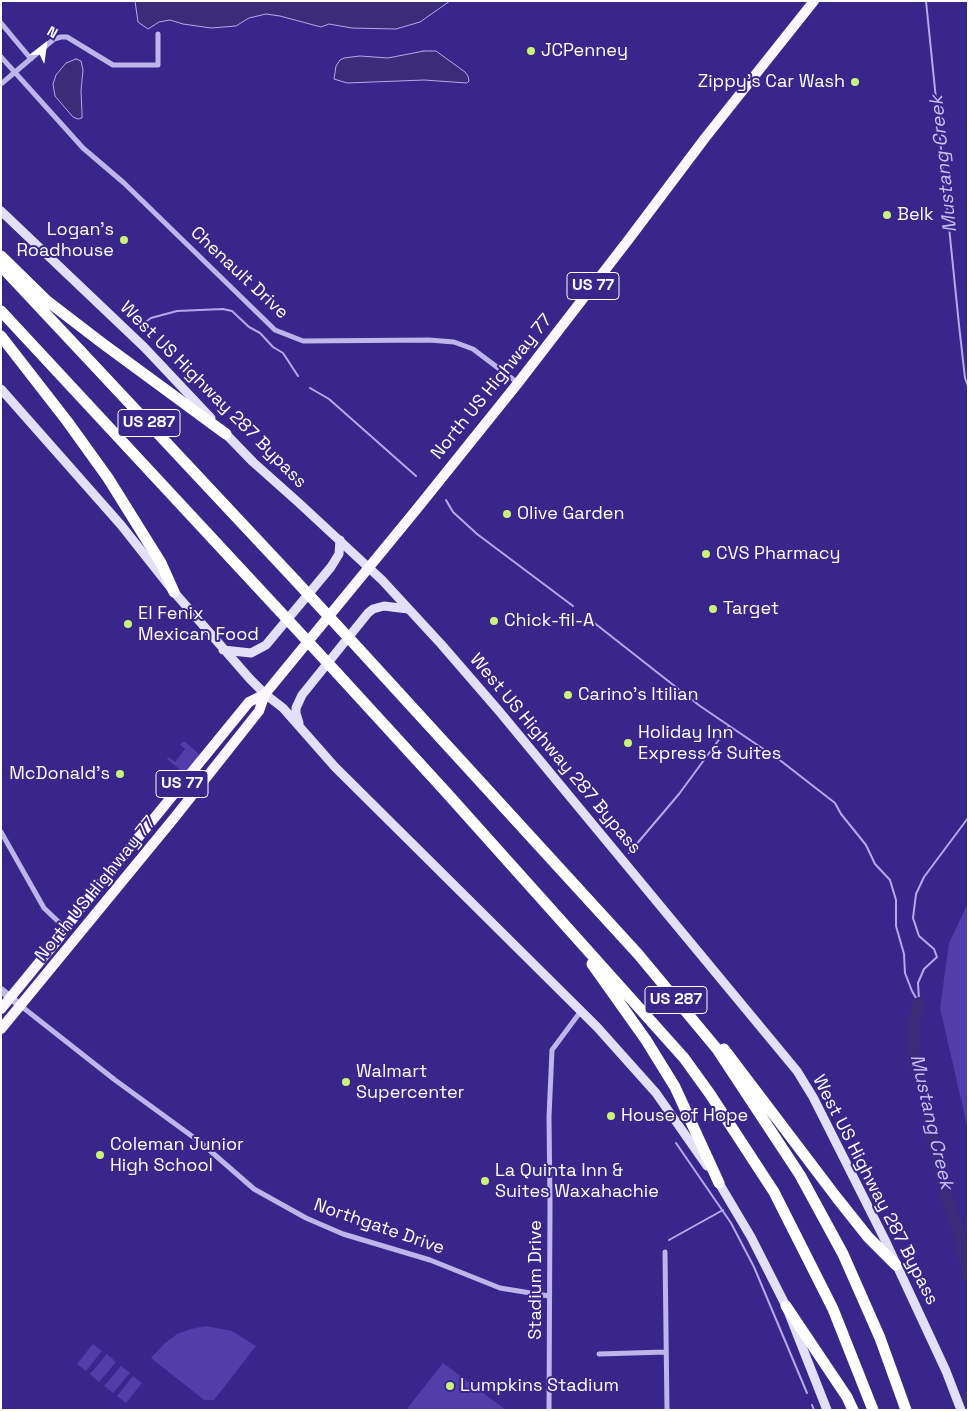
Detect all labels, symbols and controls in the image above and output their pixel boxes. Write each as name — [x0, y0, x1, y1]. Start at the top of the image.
north arrow — [20, 20, 70, 70]
text: N — [44, 22, 61, 42]
place label: JCPenney — [541, 40, 628, 62]
marker: JCPenney — [525, 45, 537, 57]
place label: Zippy's Car Wash — [698, 71, 845, 93]
marker: Zippy's Car Wash — [849, 76, 861, 88]
water label: Mustang Creek — [925, 94, 963, 234]
place label: Belk — [897, 204, 934, 226]
marker: Belk — [881, 209, 893, 221]
place label: Logan's Roadhouse — [17, 219, 114, 262]
street label: Chenault Drive — [186, 222, 292, 324]
marker: Logan's Roadhouse — [118, 234, 130, 246]
road number: US 77 — [567, 272, 619, 300]
street label: West US Highway 287 Bypass — [115, 297, 311, 493]
street label: North US Highway 77 — [427, 310, 557, 464]
road number: US 287 — [118, 409, 180, 436]
place label: Olive Garden — [517, 503, 624, 525]
marker: Olive Garden — [501, 508, 513, 520]
place label: CVS Pharmacy — [716, 543, 840, 565]
marker: CVS Pharmacy — [700, 548, 712, 560]
place label: Target — [723, 598, 779, 620]
place label: El Fenix Mexican Food — [138, 603, 259, 646]
marker: Target — [707, 603, 719, 615]
place label: Chick-fil-A — [504, 610, 594, 632]
marker: Chick-fil-A — [488, 615, 500, 627]
marker: El Fenix Mexican Food — [122, 618, 134, 630]
street label: West US Highway 287 Bypass — [465, 649, 645, 859]
place label: Carino's Itilian — [578, 684, 699, 706]
marker: Carino's Itilian — [562, 689, 574, 701]
place label: Holiday Inn Express & Suites — [638, 722, 781, 764]
marker: Holiday Inn Express & Suites — [622, 737, 634, 749]
place label: McDonald's — [9, 763, 110, 785]
marker: McDonald's — [114, 768, 126, 780]
road number: US 77 — [156, 771, 208, 798]
street label: North US Highway 77 — [31, 812, 161, 966]
road number: US 287 — [645, 986, 707, 1014]
water label: Mustang Creek — [904, 1052, 958, 1192]
place label: Walmart Supercenter — [356, 1061, 464, 1104]
street label: West US Highway 287 Bypass — [807, 1071, 943, 1309]
marker: Walmart Supercenter — [340, 1076, 352, 1088]
place label: House of Hope — [621, 1105, 748, 1127]
marker: House of Hope — [605, 1110, 617, 1122]
place label: Coleman Junior High School — [110, 1134, 244, 1176]
marker: Coleman Junior High School — [94, 1149, 106, 1161]
place label: La Quinta Inn & Suites Waxahachie — [495, 1160, 659, 1202]
marker: La Quinta Inn & Suites Waxahachie — [479, 1175, 491, 1187]
street label: Northgate Drive — [311, 1195, 447, 1259]
street label: Stadium Drive — [525, 1220, 547, 1340]
place label: Lumpkins Stadium — [460, 1375, 619, 1397]
marker: Lumpkins Stadium — [444, 1380, 456, 1392]

